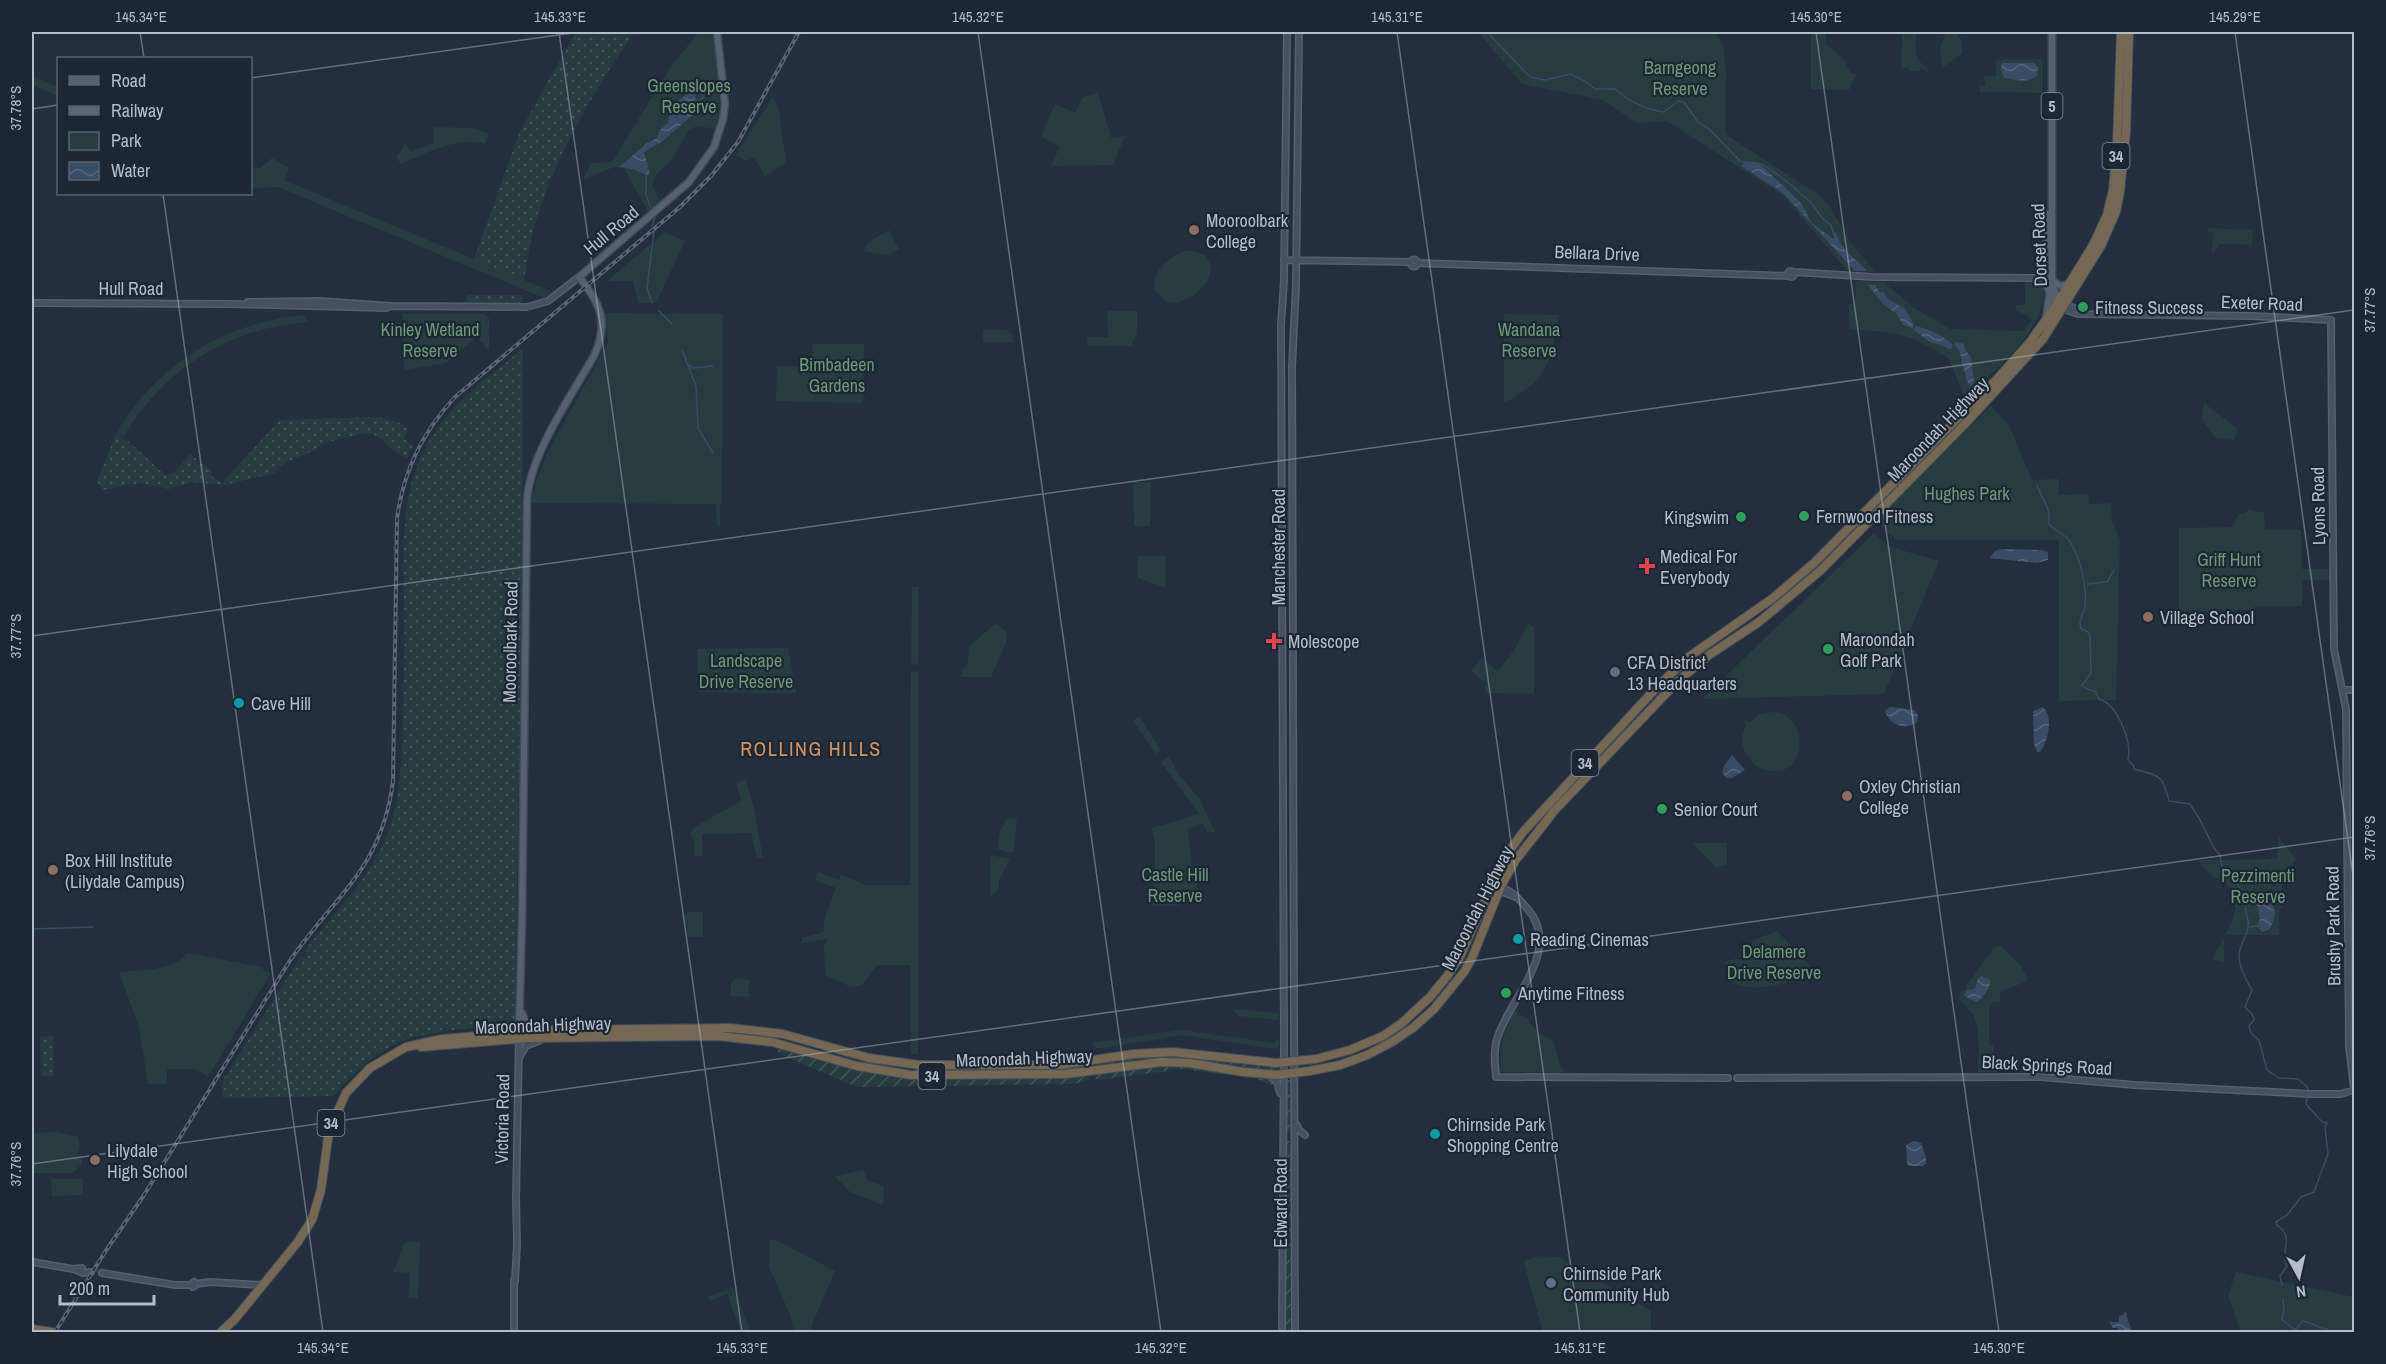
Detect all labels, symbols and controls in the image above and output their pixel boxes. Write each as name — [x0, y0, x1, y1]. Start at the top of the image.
text: 145.34°E — [115, 6, 167, 27]
text: 145.33°E — [534, 6, 586, 27]
text: 145.32°E — [952, 6, 1004, 27]
text: 145.31°E — [1371, 6, 1423, 27]
text: 145.30°E — [1790, 6, 1842, 27]
text: 145.29°E — [2209, 6, 2261, 27]
park label: Barngeong Reserve — [1644, 55, 1717, 101]
legend — [57, 57, 252, 195]
text: Road — [111, 68, 146, 93]
park label: Greenslopes Reserve — [647, 73, 731, 119]
text: 37.78°S — [5, 86, 26, 131]
road number: 5 — [2042, 93, 2062, 119]
text: Railway — [111, 98, 164, 123]
text: Park — [111, 128, 142, 153]
road number: 34 — [2102, 143, 2130, 169]
text: Water — [111, 158, 150, 183]
street label: Hull Road — [578, 200, 644, 260]
street label: Dorset Road — [2025, 203, 2053, 287]
place label: Mooroolbark College — [1206, 208, 1289, 254]
marker: Mooroolbark College — [1187, 223, 1201, 237]
street label: Bellara Drive — [1554, 239, 1640, 267]
street label: Hull Road — [99, 276, 163, 301]
text: 37.77°S — [2359, 288, 2380, 333]
street label: Exeter Road — [2221, 289, 2303, 317]
place label: Fitness Success — [2095, 295, 2203, 320]
marker: Fitness Success — [2076, 300, 2090, 314]
park label: Kinley Wetland Reserve — [380, 317, 480, 363]
park label: Wandana Reserve — [1498, 317, 1560, 363]
park label: Bimbadeen Gardens — [799, 352, 875, 398]
street label: Maroondah Highway — [1882, 371, 1995, 487]
street label: Lyons Road — [2305, 467, 2331, 545]
park label: Hughes Park — [1924, 481, 2010, 506]
street label: Manchester Road — [1266, 489, 1291, 605]
place label: Fernwood Fitness — [1816, 504, 1933, 529]
place label: Kingswim — [1664, 505, 1729, 530]
marker: Fernwood Fitness — [1797, 509, 1811, 523]
marker: Kingswim — [1734, 510, 1748, 524]
place label: Medical For Everybody — [1660, 544, 1737, 590]
park label: Griff Hunt Reserve — [2197, 547, 2261, 593]
marker: Medical For Everybody — [1638, 557, 1656, 575]
street label: Mooroolbark Road — [496, 581, 524, 703]
place label: Village School — [2160, 605, 2254, 630]
marker: Village School — [2141, 610, 2155, 624]
text: 37.77°S — [5, 614, 26, 659]
place label: Maroondah Golf Park — [1840, 627, 1915, 673]
place label: Molescope — [1288, 629, 1359, 654]
marker: Molescope — [1265, 632, 1283, 650]
marker: Maroondah Golf Park — [1821, 642, 1835, 656]
park label: Landscape Drive Reserve — [699, 648, 793, 694]
place label: CFA District 13 Headquarters — [1627, 650, 1737, 696]
marker: CFA District 13 Headquarters — [1608, 665, 1622, 679]
place label: Cave Hill — [251, 691, 311, 716]
marker: Cave Hill — [232, 696, 246, 710]
district label: ROLLING HILLS — [740, 735, 882, 762]
road number: 34 — [1572, 750, 1598, 776]
place label: Oxley Christian College — [1859, 774, 1961, 820]
marker: Oxley Christian College — [1840, 789, 1854, 803]
place label: Senior Court — [1674, 797, 1758, 822]
marker: Senior Court — [1655, 802, 1669, 816]
text: 37.76°S — [2359, 816, 2380, 861]
street label: Maroondah Highway — [1435, 841, 1519, 974]
place label: Box Hill Institute (Lilydale Campus) — [65, 848, 185, 894]
park label: Castle Hill Reserve — [1141, 862, 1209, 908]
marker: Box Hill Institute (Lilydale Campus) — [46, 863, 60, 877]
park label: Pezzimenti Reserve — [2221, 863, 2295, 909]
street label: Brushy Park Road — [2319, 866, 2347, 986]
place label: Reading Cinemas — [1530, 927, 1649, 952]
marker: Reading Cinemas — [1511, 932, 1525, 946]
park label: Delamere Drive Reserve — [1727, 939, 1821, 985]
place label: Anytime Fitness — [1517, 981, 1625, 1006]
marker: Anytime Fitness — [1499, 986, 1513, 1000]
street label: Maroondah Highway — [475, 1010, 612, 1040]
street label: Maroondah Highway — [956, 1043, 1093, 1073]
street label: Black Springs Road — [1981, 1049, 2113, 1081]
road number: 34 — [918, 1063, 946, 1089]
street label: Victoria Road — [489, 1074, 515, 1164]
road number: 34 — [318, 1110, 344, 1136]
place label: Chirnside Park Shopping Centre — [1447, 1112, 1559, 1158]
marker: Chirnside Park Shopping Centre — [1428, 1127, 1442, 1141]
place label: Lilydale High School — [107, 1138, 187, 1184]
text: 37.76°S — [5, 1142, 26, 1187]
marker: Lilydale High School — [88, 1153, 102, 1167]
street label: Edward Road — [1268, 1158, 1293, 1248]
north arrow — [2269, 1247, 2329, 1307]
place label: Chirnside Park Community Hub — [1563, 1261, 1670, 1307]
scale bar — [60, 1268, 154, 1306]
text: 200 m — [69, 1276, 110, 1301]
marker: Chirnside Park Community Hub — [1544, 1276, 1558, 1290]
text: N — [2295, 1280, 2307, 1303]
text: 145.34°E — [297, 1337, 349, 1358]
text: 145.33°E — [716, 1337, 768, 1358]
text: 145.32°E — [1135, 1337, 1187, 1358]
text: 145.31°E — [1554, 1337, 1606, 1358]
text: 145.30°E — [1973, 1337, 2025, 1358]

